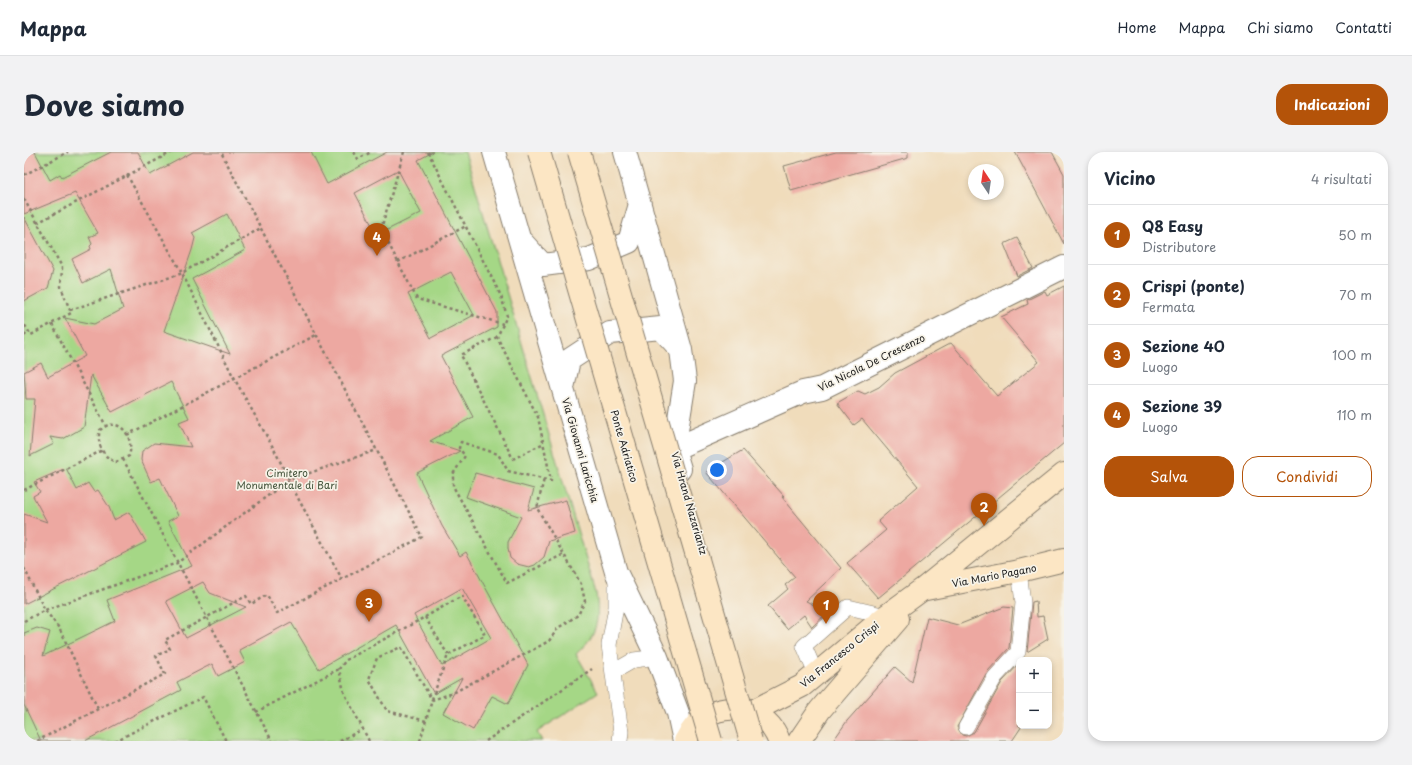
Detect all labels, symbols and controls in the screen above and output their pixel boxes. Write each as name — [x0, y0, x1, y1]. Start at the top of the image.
text: Mappa — [20, 14, 87, 42]
text: Home — [1118, 17, 1156, 38]
text: Mappa — [1178, 17, 1225, 38]
text: Chi siamo — [1247, 17, 1313, 38]
text: Contatti — [1335, 17, 1392, 38]
text: Dove siamo — [24, 83, 185, 126]
button: Indicazioni — [1276, 84, 1388, 125]
north arrow — [968, 164, 1004, 200]
text: Vicino — [1104, 165, 1155, 191]
text: 4 risultati — [1311, 169, 1372, 188]
text: Q8 Easy — [1142, 214, 1203, 237]
pin: 4 — [364, 223, 390, 256]
text: 1 — [1114, 225, 1120, 244]
text: 50 m — [1338, 225, 1372, 244]
text: Distributore — [1142, 237, 1216, 256]
text: Crispi (ponte) — [1142, 274, 1245, 297]
text: 2 — [1112, 285, 1122, 304]
text: 70 m — [1339, 285, 1372, 304]
text: Fermata — [1142, 297, 1195, 316]
street label: Via Nicola De Crescenzo — [815, 329, 927, 394]
text: Sezione 40 — [1142, 334, 1225, 357]
text: 3 — [1113, 345, 1121, 364]
text: 100 m — [1332, 345, 1372, 364]
text: Luogo — [1142, 357, 1178, 376]
text: Sezione 39 — [1142, 394, 1222, 417]
street label: Via Giovanni Laricchia — [559, 396, 603, 505]
text: 4 — [1113, 405, 1121, 424]
text: 110 m — [1337, 405, 1372, 424]
street label: Ponte Adriatico — [608, 408, 643, 484]
text: Luogo — [1142, 417, 1178, 436]
street label: Via Hrand Nazariantz — [668, 450, 712, 556]
button: Salva — [1104, 456, 1234, 497]
button: Condividi — [1242, 456, 1372, 497]
your location — [707, 460, 727, 480]
park label: Cimitero Monumentale di Bari — [237, 465, 338, 492]
pin: 2 — [971, 493, 997, 526]
street label: Via Mario Pagano — [950, 559, 1038, 591]
pin: 3 — [356, 589, 382, 622]
pin: 1 — [813, 591, 839, 624]
street label: Via Francesco Crispi — [796, 617, 882, 691]
map controls — [1016, 657, 1052, 729]
button: + — [1016, 657, 1052, 693]
button: − — [1016, 693, 1052, 729]

